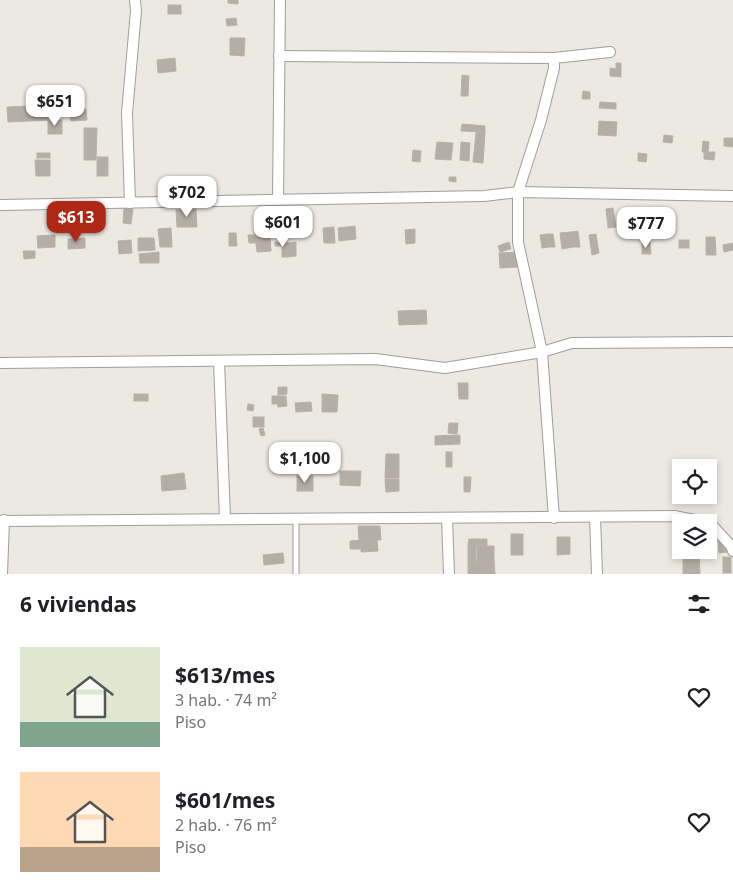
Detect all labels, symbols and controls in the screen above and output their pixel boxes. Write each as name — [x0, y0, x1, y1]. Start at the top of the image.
pin: $651 — [25, 84, 85, 127]
text: $651 — [37, 90, 73, 112]
pin: $702 — [157, 176, 217, 218]
text: $702 — [169, 181, 205, 203]
pin: $613 — [46, 200, 106, 243]
text: $613 — [58, 206, 94, 228]
pin: $601 — [253, 206, 313, 248]
pin: $777 — [616, 206, 676, 249]
text: $601 — [265, 211, 301, 233]
text: $777 — [628, 212, 664, 234]
pin: $1,100 — [264, 442, 346, 484]
text: $1,100 — [280, 447, 330, 469]
map controls — [672, 459, 717, 559]
button: locate — [672, 459, 717, 504]
button: layers — [672, 514, 717, 559]
text: 6 viviendas — [20, 590, 137, 618]
icon: filters — [685, 590, 713, 618]
text: $613/mes — [175, 661, 275, 689]
icon: home — [60, 667, 120, 727]
icon: heart — [685, 683, 713, 711]
text: 3 hab. · 74 m² — [175, 689, 277, 711]
text: Piso — [175, 711, 206, 733]
text: $601/mes — [175, 786, 275, 814]
icon: home — [60, 792, 120, 852]
icon: heart — [685, 808, 713, 836]
text: 2 hab. · 76 m² — [175, 814, 277, 836]
text: Piso — [175, 836, 206, 858]

